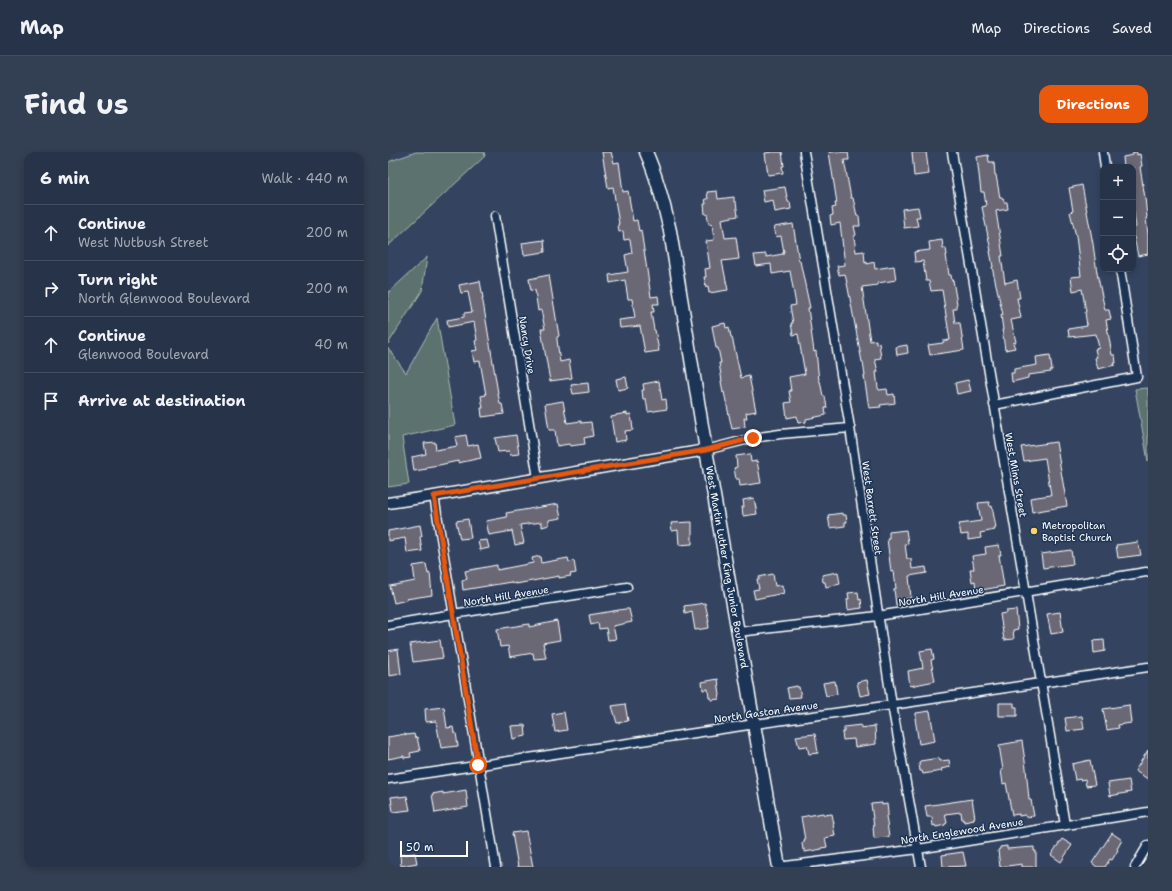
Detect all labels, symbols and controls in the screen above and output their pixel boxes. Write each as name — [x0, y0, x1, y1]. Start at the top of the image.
text: Map — [20, 15, 64, 40]
text: Map — [972, 19, 1002, 37]
text: Directions — [1024, 19, 1090, 37]
text: Saved — [1112, 19, 1152, 37]
text: Find us — [24, 85, 129, 123]
button: Directions — [1039, 85, 1148, 123]
map controls — [1100, 164, 1136, 272]
button: + — [1100, 164, 1136, 200]
text: 6 min — [40, 167, 90, 189]
text: Walk · 440 m — [262, 170, 348, 187]
button: − — [1100, 200, 1136, 236]
text: Continue — [78, 214, 146, 234]
icon: ahead — [40, 222, 62, 244]
text: 200 m — [306, 224, 348, 241]
text: West Nutbush Street — [78, 234, 208, 251]
button: locate — [1100, 236, 1136, 272]
text: Turn right — [78, 270, 158, 290]
icon: right — [40, 278, 62, 300]
text: 200 m — [306, 280, 348, 297]
text: North Glenwood Boulevard — [78, 290, 250, 307]
street label: Nancy Drive — [516, 315, 538, 375]
text: Continue — [78, 326, 146, 346]
icon: ahead — [40, 334, 62, 356]
text: 40 m — [314, 336, 348, 353]
text: Glenwood Boulevard — [78, 346, 209, 363]
icon: arrive — [40, 390, 62, 412]
text: Arrive at destination — [78, 391, 246, 411]
route end — [744, 429, 762, 447]
street label: West Mims Street — [1002, 432, 1030, 518]
street label: West Barrett Street — [859, 460, 885, 556]
street label: West Martin Luther King Junior Boulevard — [703, 465, 751, 670]
place label: Metropolitan Baptist Church — [1042, 519, 1112, 544]
marker: Metropolitan Baptist Church — [1029, 526, 1039, 536]
street label: North Hill Avenue — [462, 583, 550, 609]
street label: North Hill Avenue — [897, 583, 985, 609]
street label: North Gaston Avenue — [713, 698, 819, 726]
route start — [469, 756, 487, 774]
street label: North Englewood Avenue — [900, 815, 1025, 847]
scale bar — [400, 839, 468, 858]
text: 50 m — [406, 840, 434, 855]

